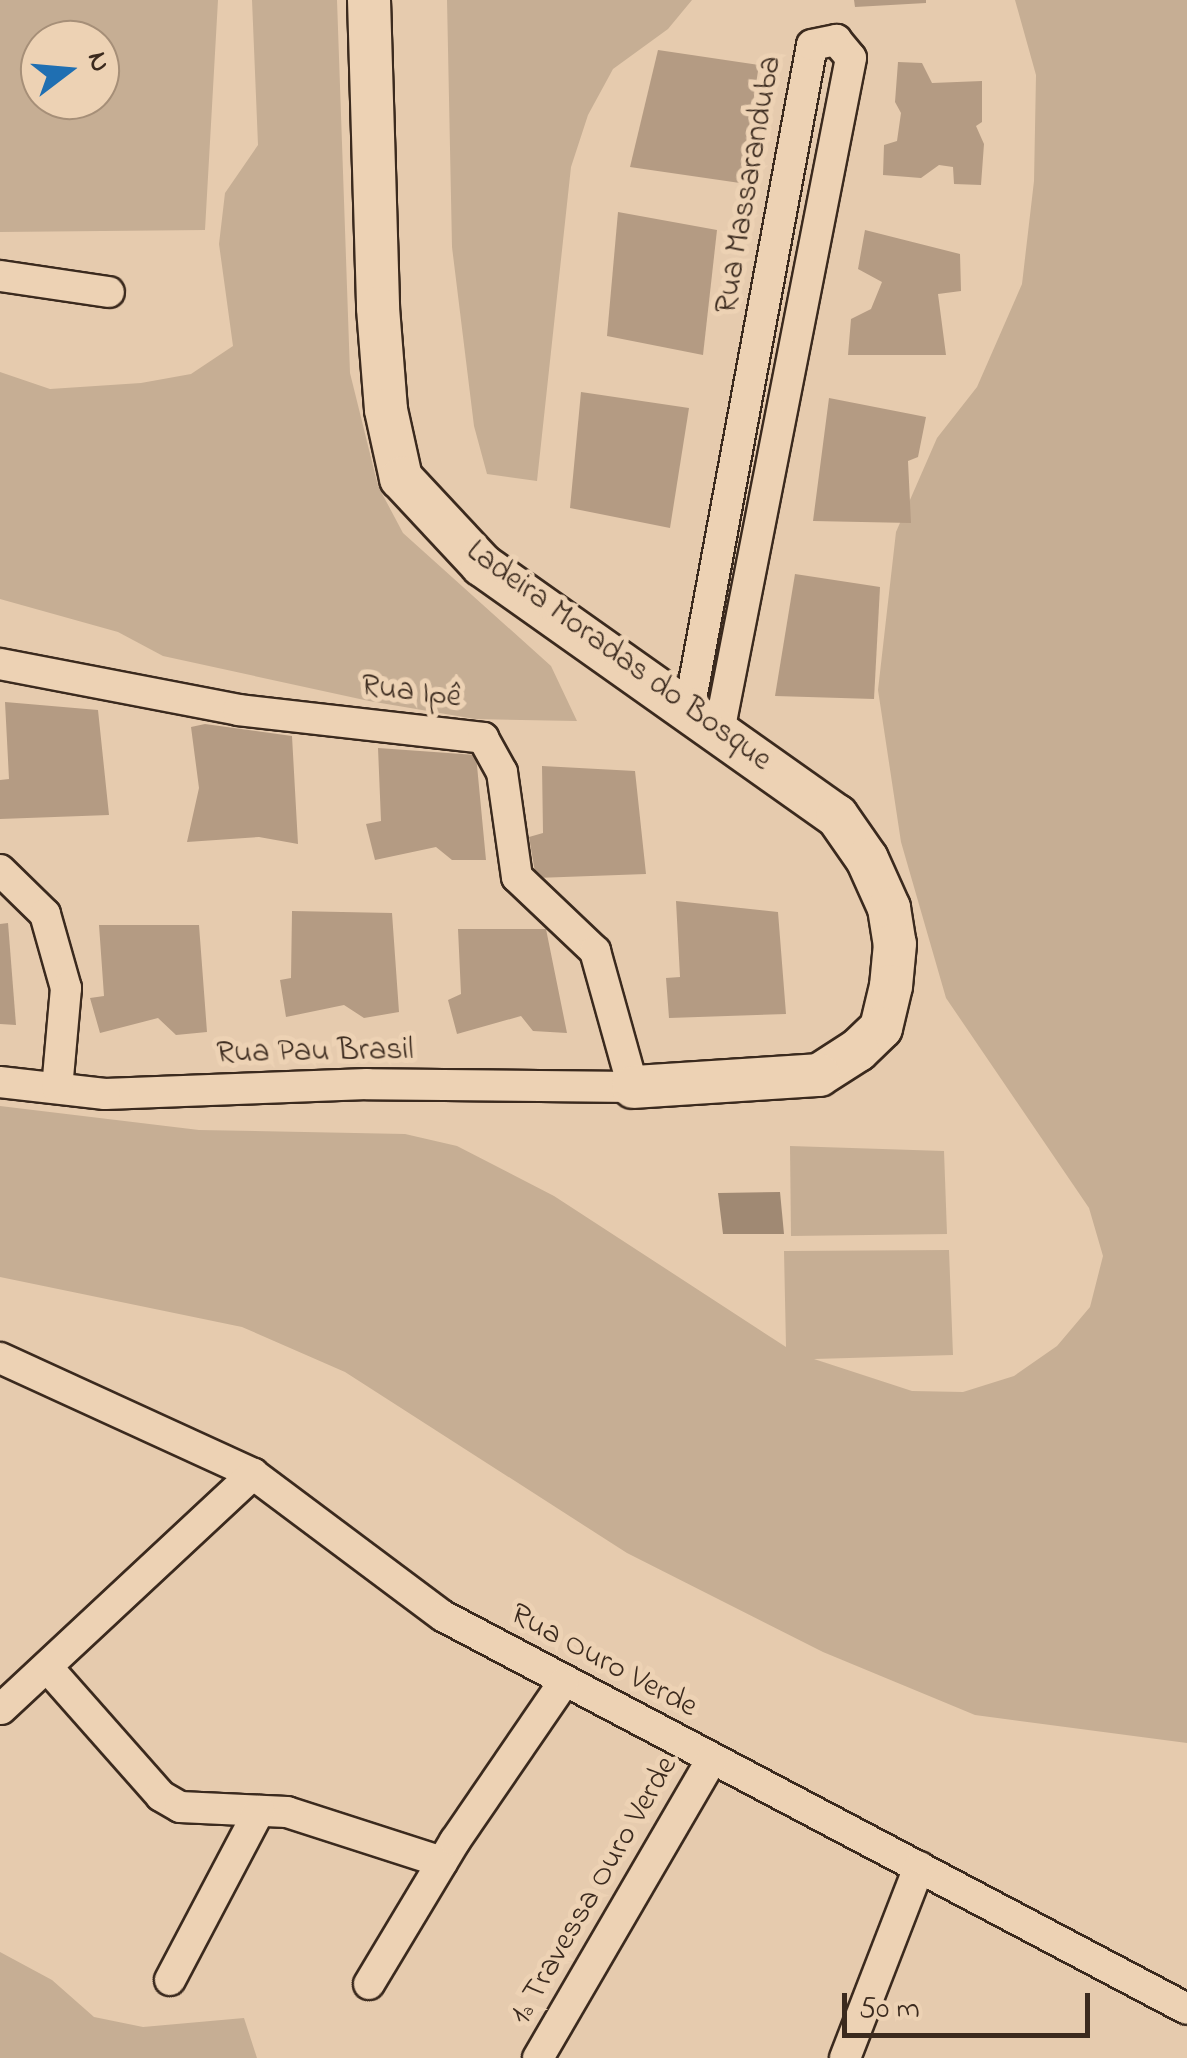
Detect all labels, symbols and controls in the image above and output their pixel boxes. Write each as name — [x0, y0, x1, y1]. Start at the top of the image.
north arrow — [20, 20, 120, 120]
text: N — [75, 47, 120, 77]
street label: Rua Massaranduba — [708, 53, 792, 317]
street label: Ladeira Moradas do Bosque — [458, 533, 778, 781]
street label: Rua Ipê — [359, 668, 463, 718]
street label: Rua Pau Brasil — [216, 1032, 414, 1074]
street label: Rua Ouro Verde — [503, 1597, 703, 1727]
street label: 1ª Travessa Ouro Verde — [503, 1750, 687, 2032]
scale bar — [847, 1973, 1094, 2035]
text: 50 m — [859, 1988, 920, 2032]

